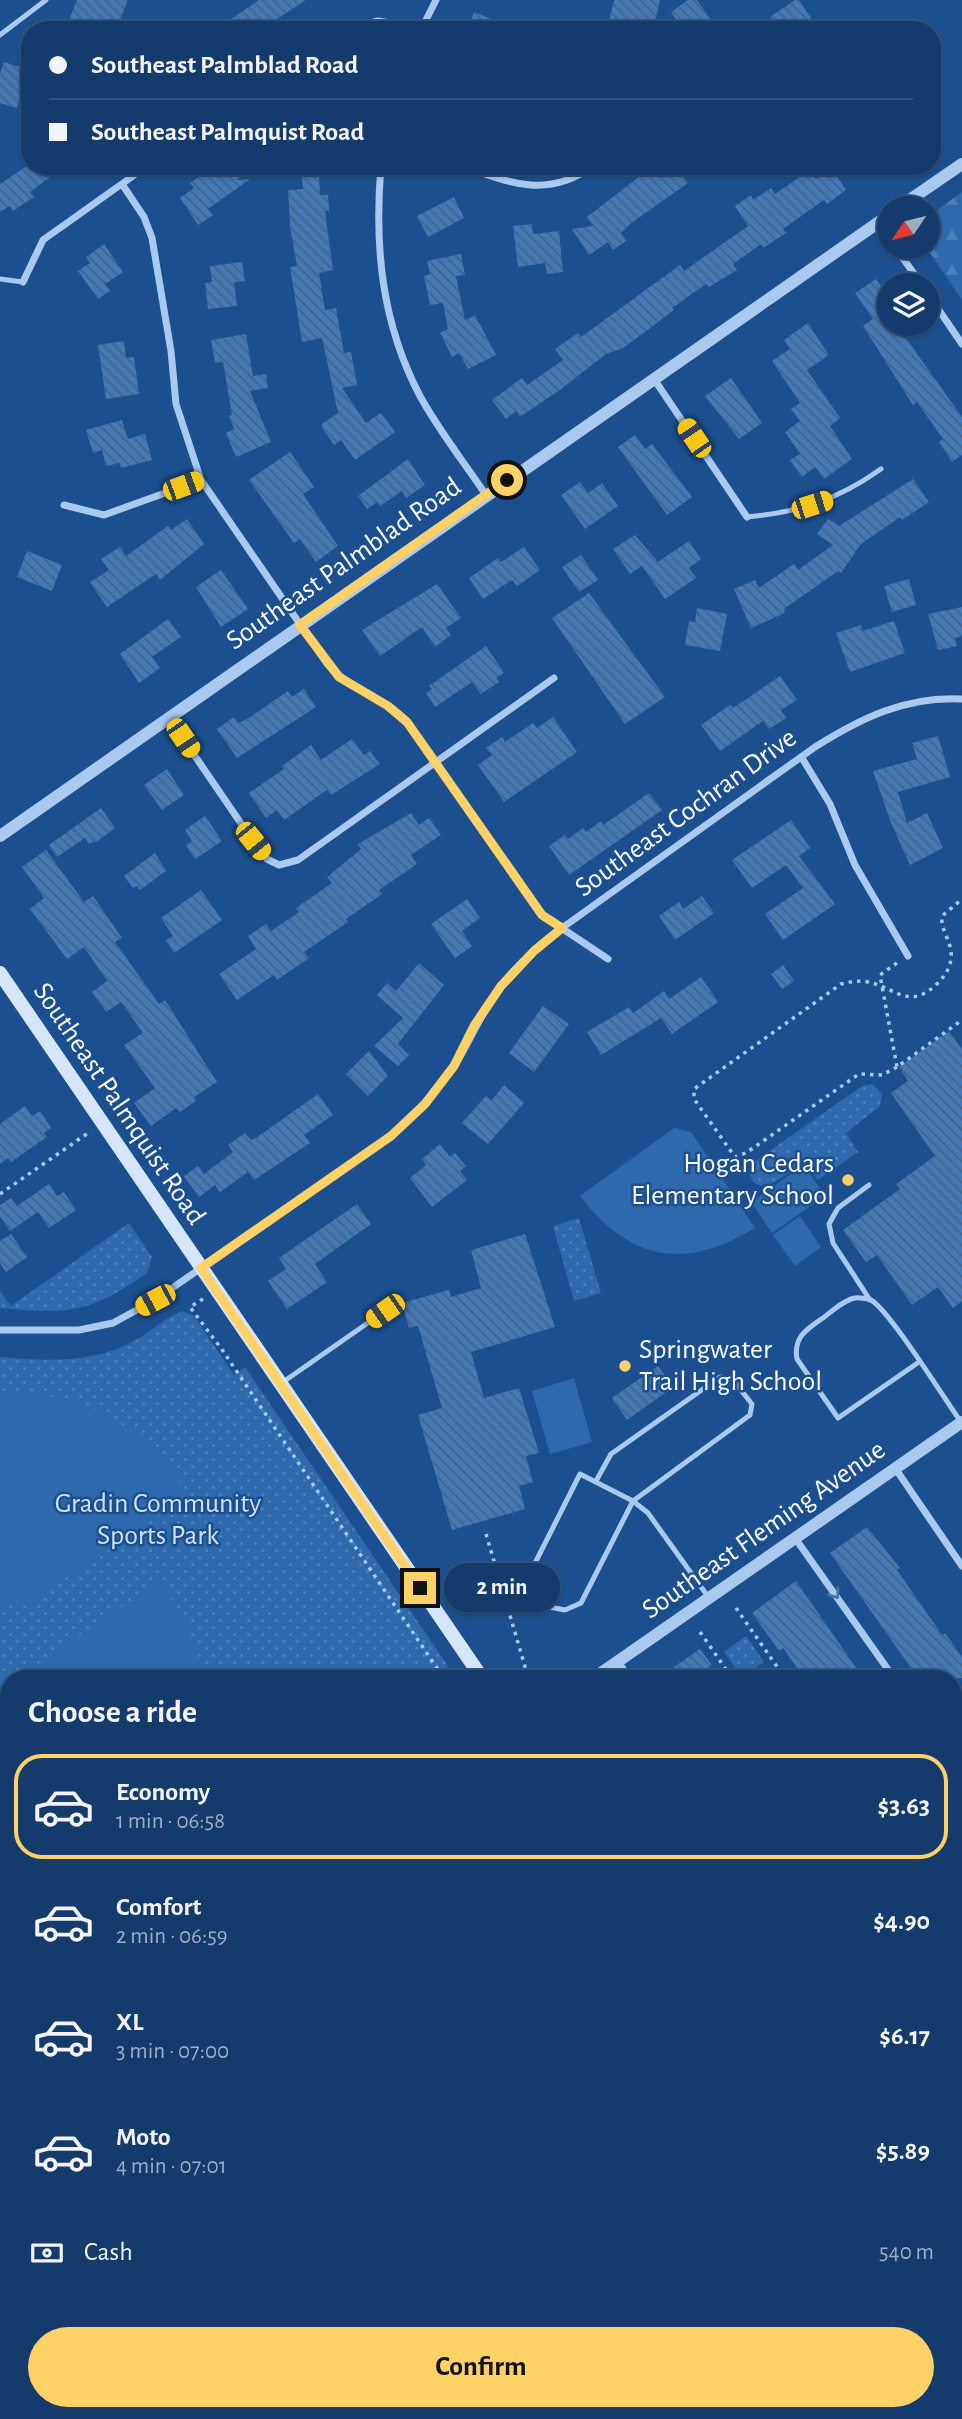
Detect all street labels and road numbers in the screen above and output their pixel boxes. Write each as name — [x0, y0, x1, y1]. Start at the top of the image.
street label: Southeast Palmblad Road — [222, 473, 466, 655]
street label: Southeast Cochran Drive — [570, 724, 802, 902]
street label: Southeast Palmquist Road — [28, 978, 210, 1230]
street label: Southeast Fleming Avenue — [637, 1436, 891, 1624]

